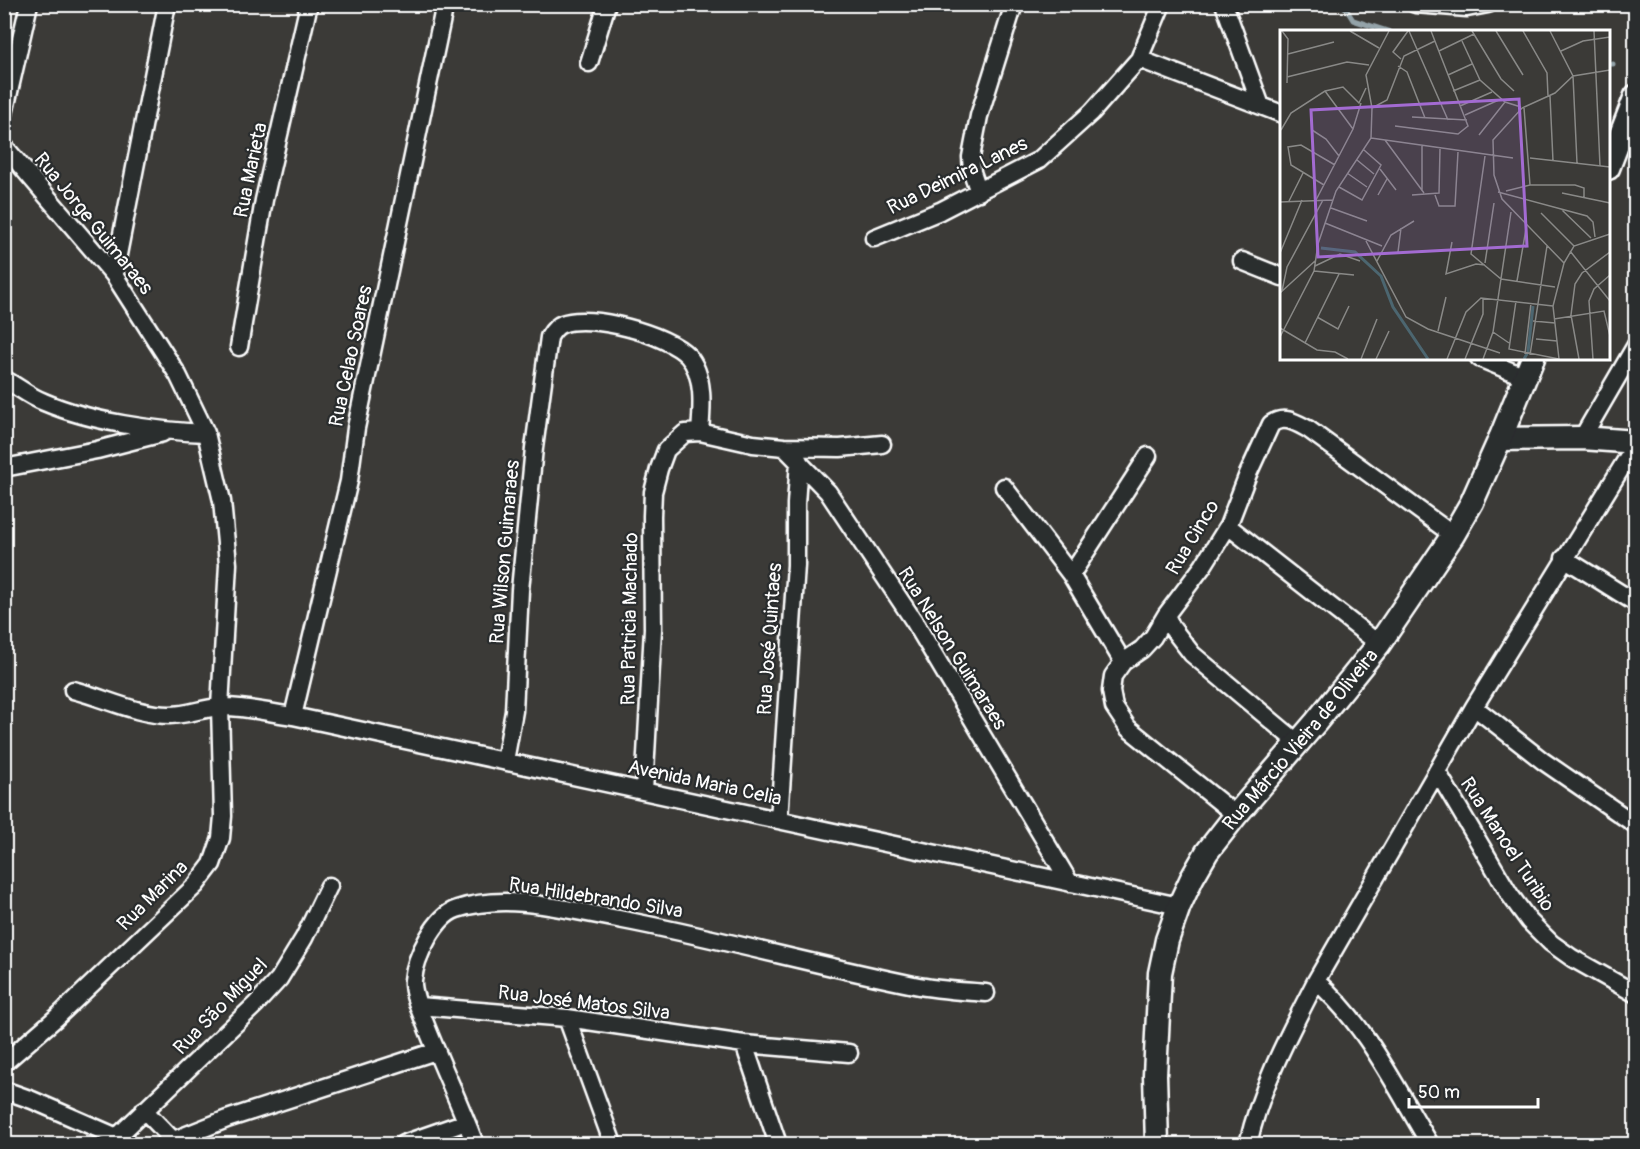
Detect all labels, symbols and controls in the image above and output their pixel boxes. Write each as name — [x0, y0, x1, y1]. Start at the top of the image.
inset map — [1280, 30, 1610, 360]
street label: Rua Marieta — [228, 120, 273, 220]
street label: Rua Deimira Lanes — [883, 131, 1031, 220]
street label: Rua Jorge Guimaraes — [29, 147, 159, 299]
street label: Rua Celao Soares — [323, 283, 378, 429]
street label: Rua Wilson Guimaraes — [484, 459, 525, 645]
street label: Rua Cinco — [1160, 495, 1225, 579]
street label: Rua Patricia Machado — [615, 532, 644, 706]
street label: Rua José Quintaes — [752, 562, 787, 716]
street label: Rua Nelson Guimaraes — [892, 562, 1013, 734]
street label: Rua Márcio Vieira de Oliveira — [1217, 643, 1383, 835]
street label: Avenida Maria Celia — [626, 754, 784, 811]
street label: Rua Manoel Turibio — [1455, 772, 1560, 916]
street label: Rua Marina — [112, 855, 193, 936]
street label: Rua Hildebrando Silva — [507, 871, 685, 924]
street label: Rua São Miguel — [168, 953, 273, 1060]
street label: Rua José Matos Silva — [497, 980, 671, 1025]
scale bar — [1409, 1071, 1538, 1109]
text: 50 m — [1418, 1081, 1460, 1104]

